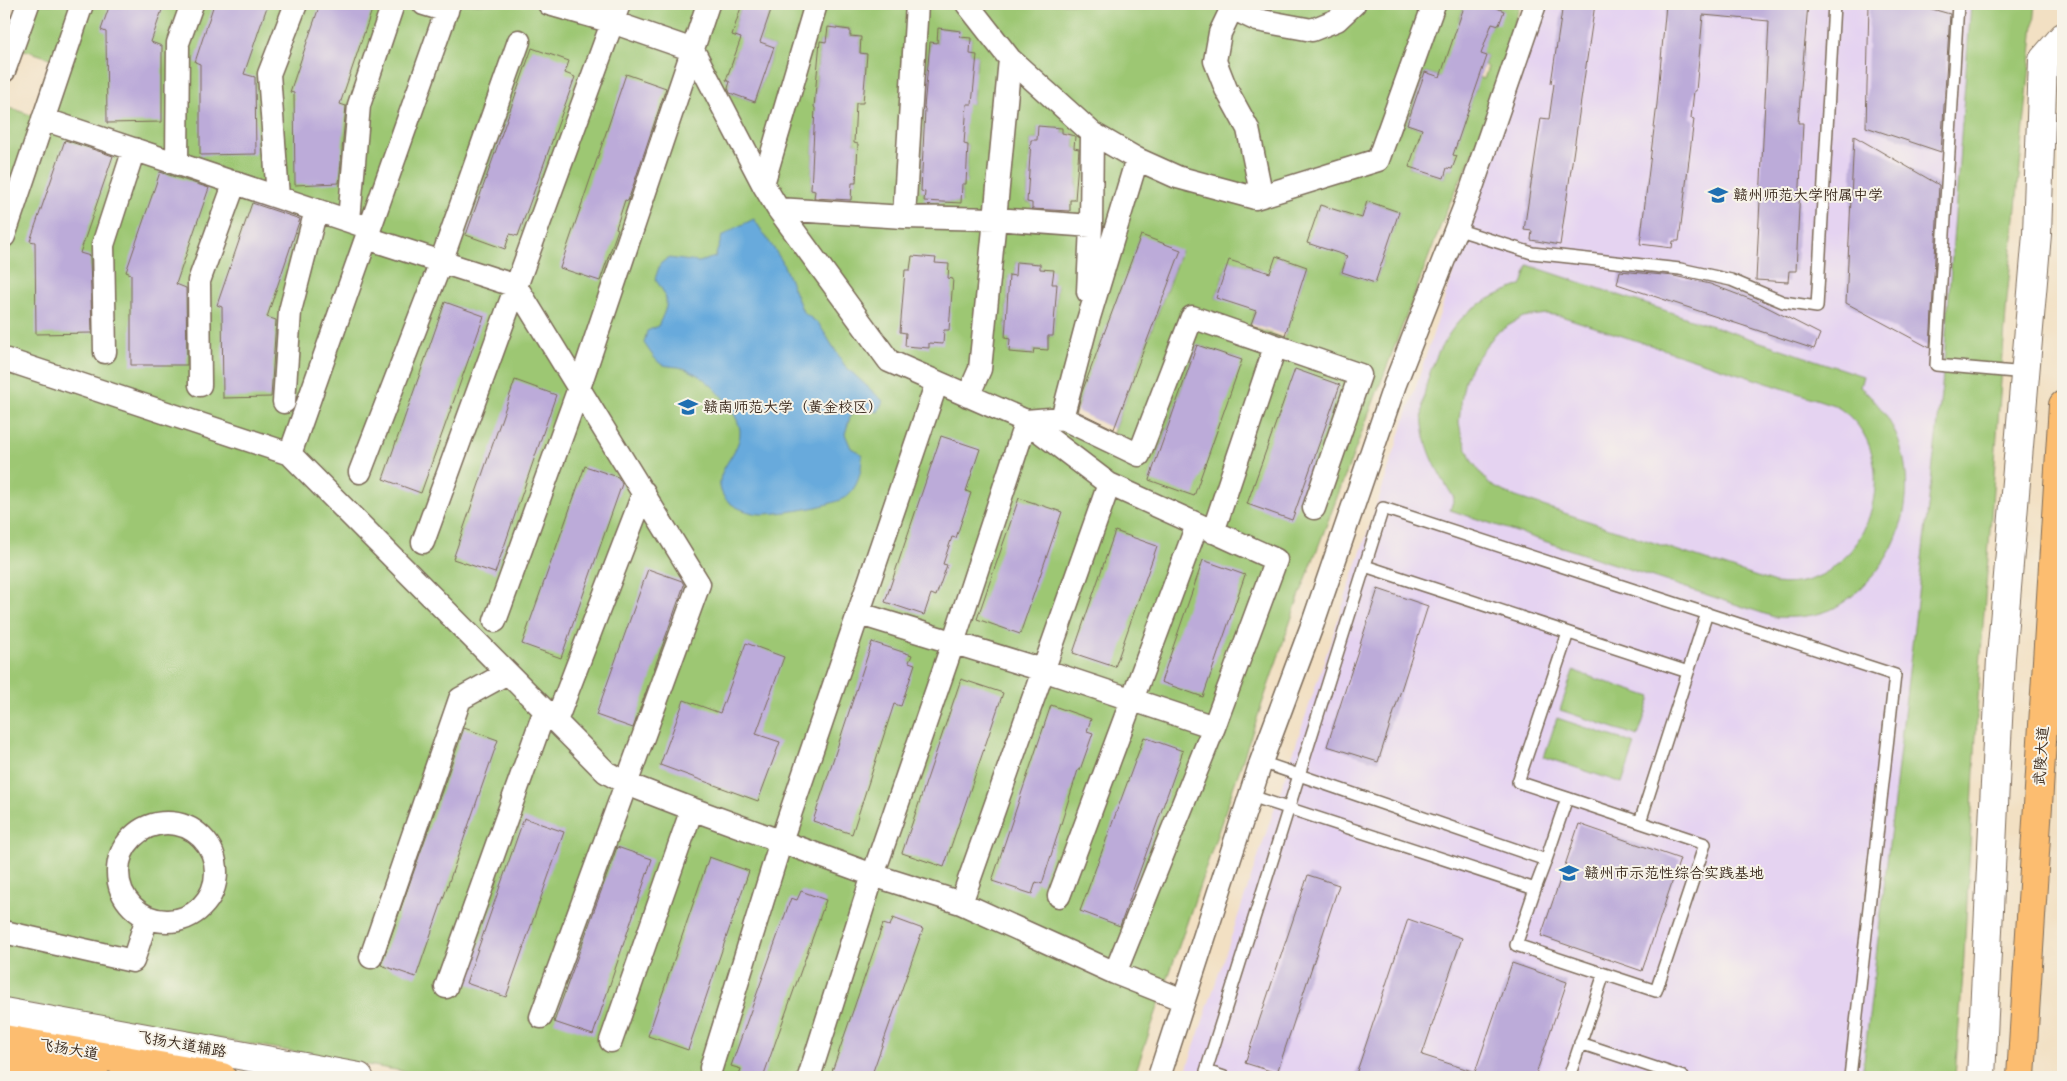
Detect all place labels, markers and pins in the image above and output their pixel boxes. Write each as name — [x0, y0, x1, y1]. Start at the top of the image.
school or university icon: 赣州师范大学附属中学 — [1707, 184, 1729, 206]
place label: 赣州师范大学附属中学 — [1733, 185, 1883, 205]
school or university icon: 赣南师范大学（黄金校区） — [677, 396, 699, 418]
place label: 赣南师范大学（黄金校区） — [703, 397, 883, 417]
school or university icon: 赣州市示范性综合实践基地 — [1558, 862, 1580, 884]
place label: 赣州市示范性综合实践基地 — [1584, 863, 1764, 883]

